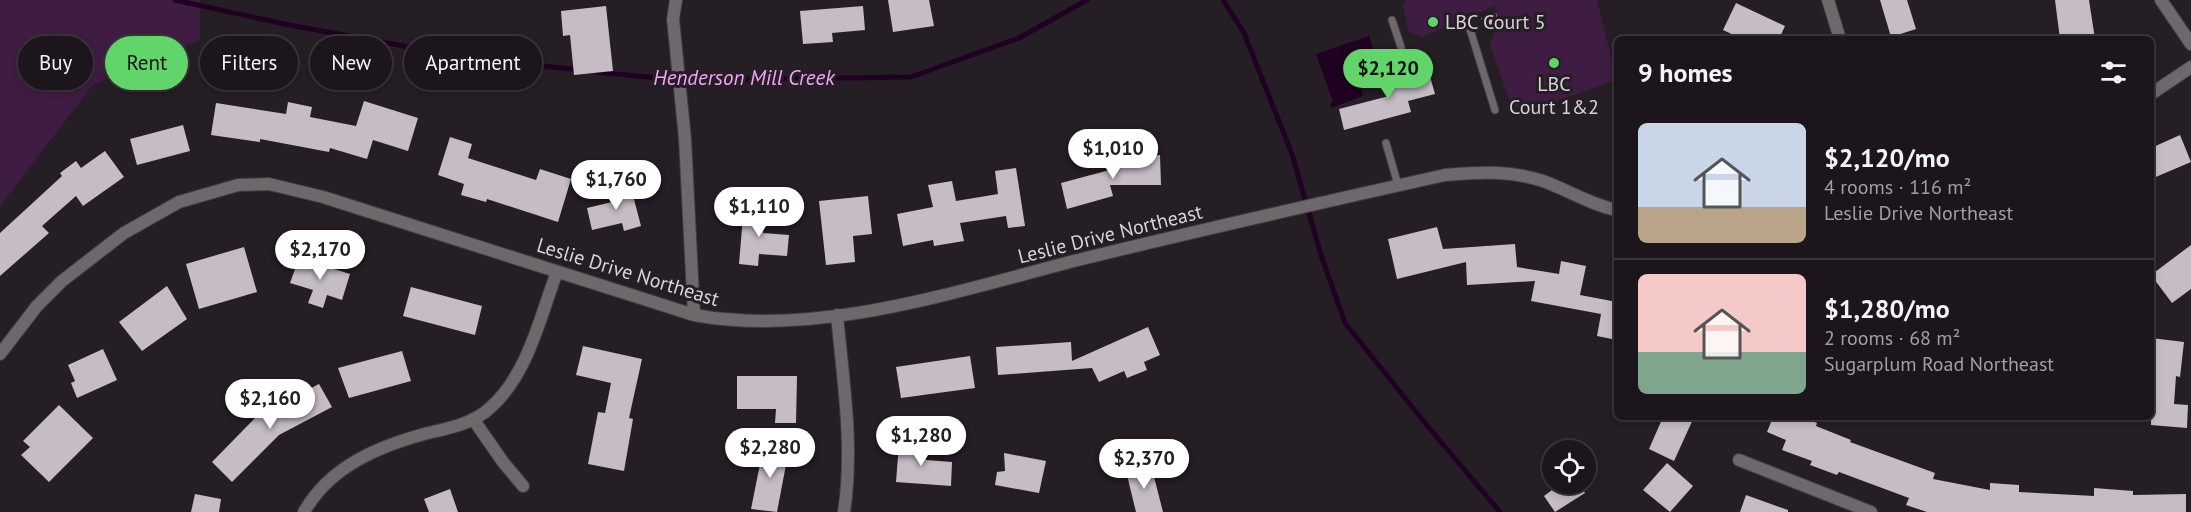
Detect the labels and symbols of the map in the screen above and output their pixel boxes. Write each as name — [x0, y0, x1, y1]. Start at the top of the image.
place label: LBC Court 5 — [1445, 9, 1546, 35]
marker: LBC Court 5 — [1426, 15, 1440, 29]
pin: $2,120 — [1339, 49, 1437, 100]
marker: LBC Court 1&2 — [1547, 56, 1561, 70]
water label: Henderson Mill Creek — [653, 64, 836, 91]
place label: LBC Court 1&2 — [1509, 71, 1599, 120]
pin: $1,010 — [1064, 129, 1162, 180]
pin: $1,760 — [567, 160, 665, 211]
pin: $1,110 — [710, 187, 808, 238]
street label: Leslie Drive Northeast — [1015, 198, 1205, 269]
pin: $2,170 — [271, 230, 369, 281]
street label: Leslie Drive Northeast — [534, 232, 722, 312]
pin: $2,160 — [221, 379, 319, 430]
pin: $1,280 — [872, 416, 970, 467]
pin: $2,280 — [721, 428, 819, 479]
pin: $2,370 — [1095, 439, 1193, 490]

